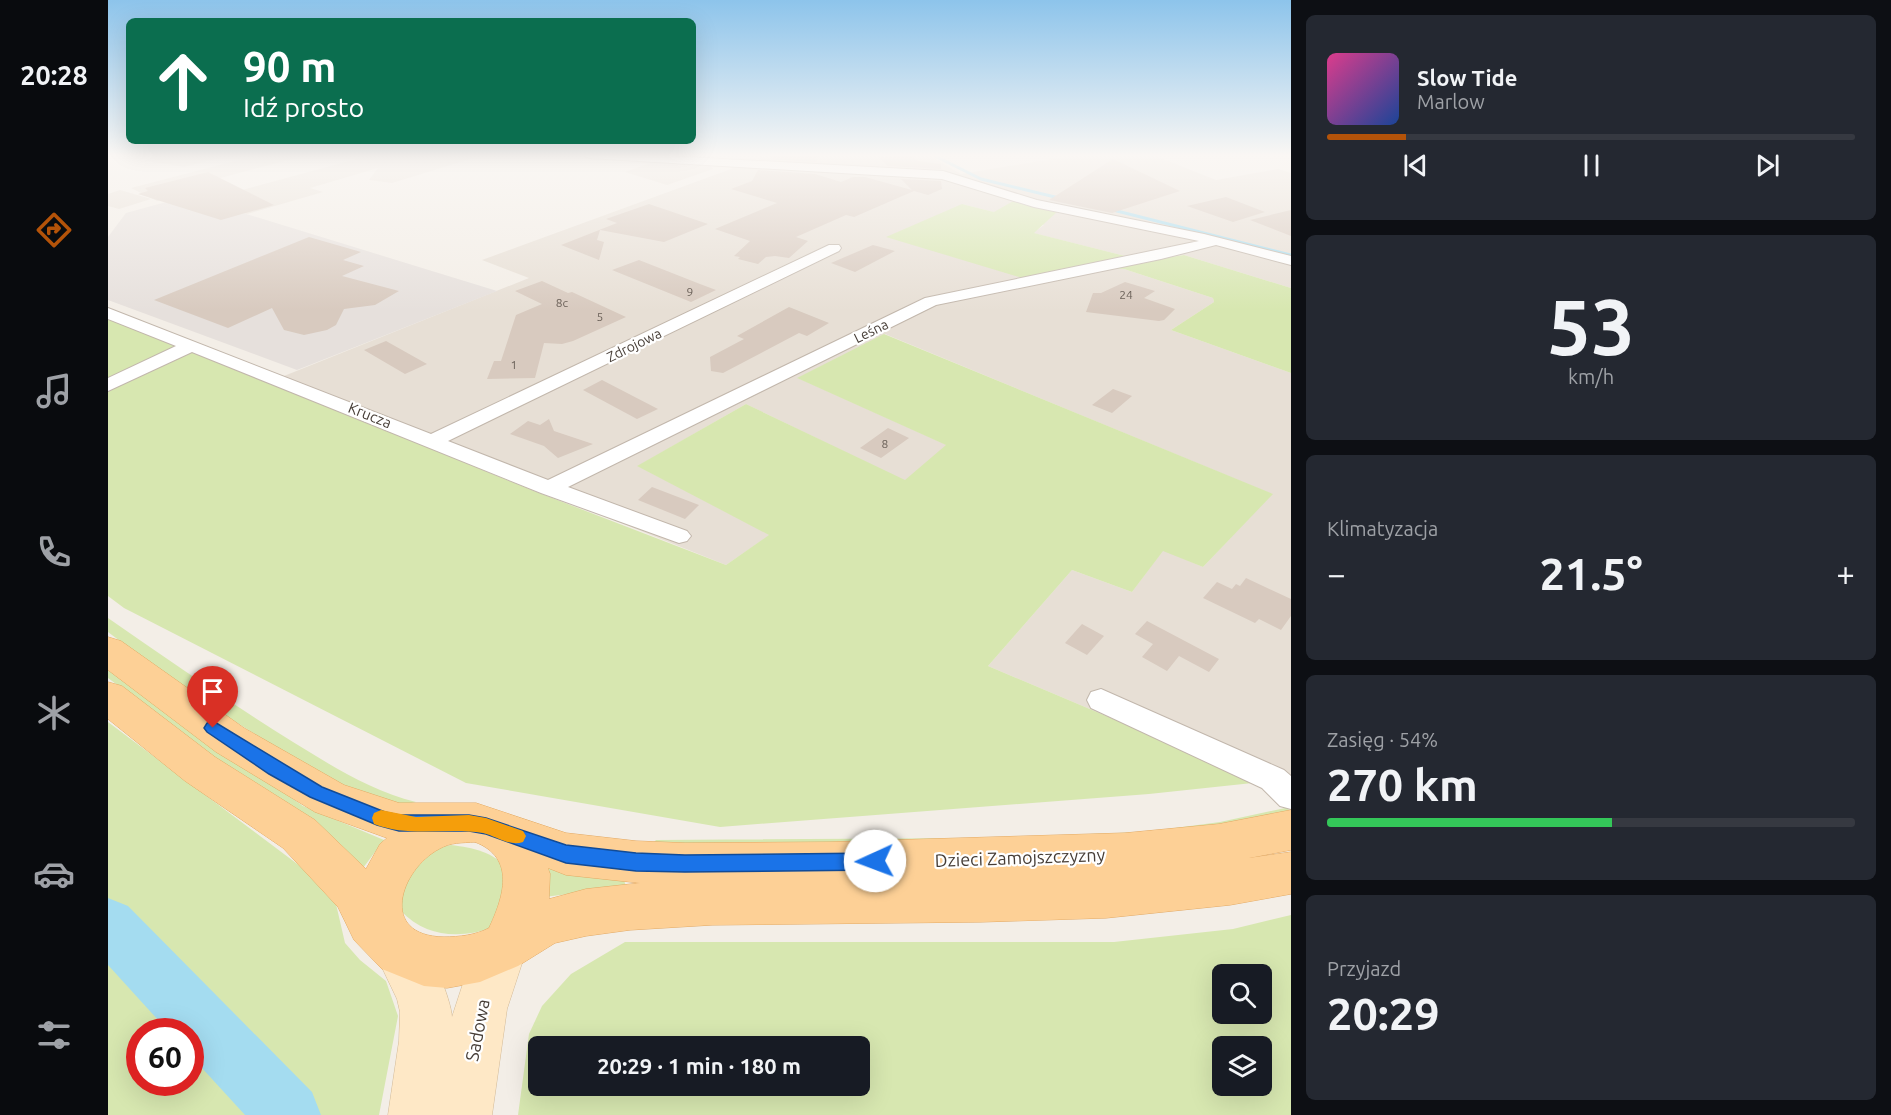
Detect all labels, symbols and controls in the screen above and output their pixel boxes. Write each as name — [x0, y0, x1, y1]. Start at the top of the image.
icon: ahead — [144, 42, 222, 120]
text: 90 m — [243, 43, 337, 90]
text: 20:28 — [20, 60, 88, 90]
text: Slow Tide — [1417, 65, 1517, 90]
text: Marlow — [1417, 90, 1485, 113]
text: Idź prosto — [243, 92, 364, 122]
icon: previous — [1399, 149, 1432, 182]
icon: pause — [1575, 149, 1608, 182]
icon: next — [1751, 149, 1784, 182]
icon: directions — [33, 209, 75, 251]
text: 53 — [1547, 282, 1635, 370]
house number: 9 — [687, 285, 693, 298]
house number: 24 — [1119, 288, 1133, 301]
house number: 8c — [556, 296, 569, 309]
house number: 5 — [597, 310, 603, 323]
street label: Leśna — [851, 316, 891, 346]
street label: Zdrojowa — [604, 325, 664, 365]
house number: 1 — [511, 358, 517, 371]
text: km/h — [1568, 365, 1614, 388]
icon: music — [33, 370, 75, 412]
street label: Krucza — [346, 399, 394, 431]
house number: 8 — [882, 437, 889, 450]
text: Klimatyzacja — [1327, 517, 1438, 540]
icon: phone — [33, 531, 75, 573]
text: 21.5° — [1539, 548, 1643, 599]
text: − — [1327, 555, 1346, 592]
text: + — [1836, 555, 1855, 592]
pin — [187, 666, 238, 728]
icon: arrive — [196, 675, 229, 708]
icon: climate — [33, 692, 75, 734]
text: Zasięg · 54% — [1327, 728, 1438, 751]
text: 270 km — [1327, 759, 1478, 810]
position arrow — [843, 829, 907, 893]
street label: Dzieci Zamojszczyzny — [934, 844, 1106, 870]
icon: car — [33, 853, 75, 895]
text: Przyjazd — [1327, 957, 1401, 980]
map controls — [1212, 964, 1272, 1096]
button: search — [1212, 964, 1272, 1024]
text: 20:29 — [1327, 988, 1440, 1039]
street label: Sadowa — [461, 997, 493, 1063]
icon: filters — [33, 1014, 75, 1056]
speed limit sign: 60 — [126, 1018, 204, 1096]
button: layers — [1212, 1036, 1272, 1096]
text: 20:29 · 1 min · 180 m — [597, 1053, 801, 1078]

